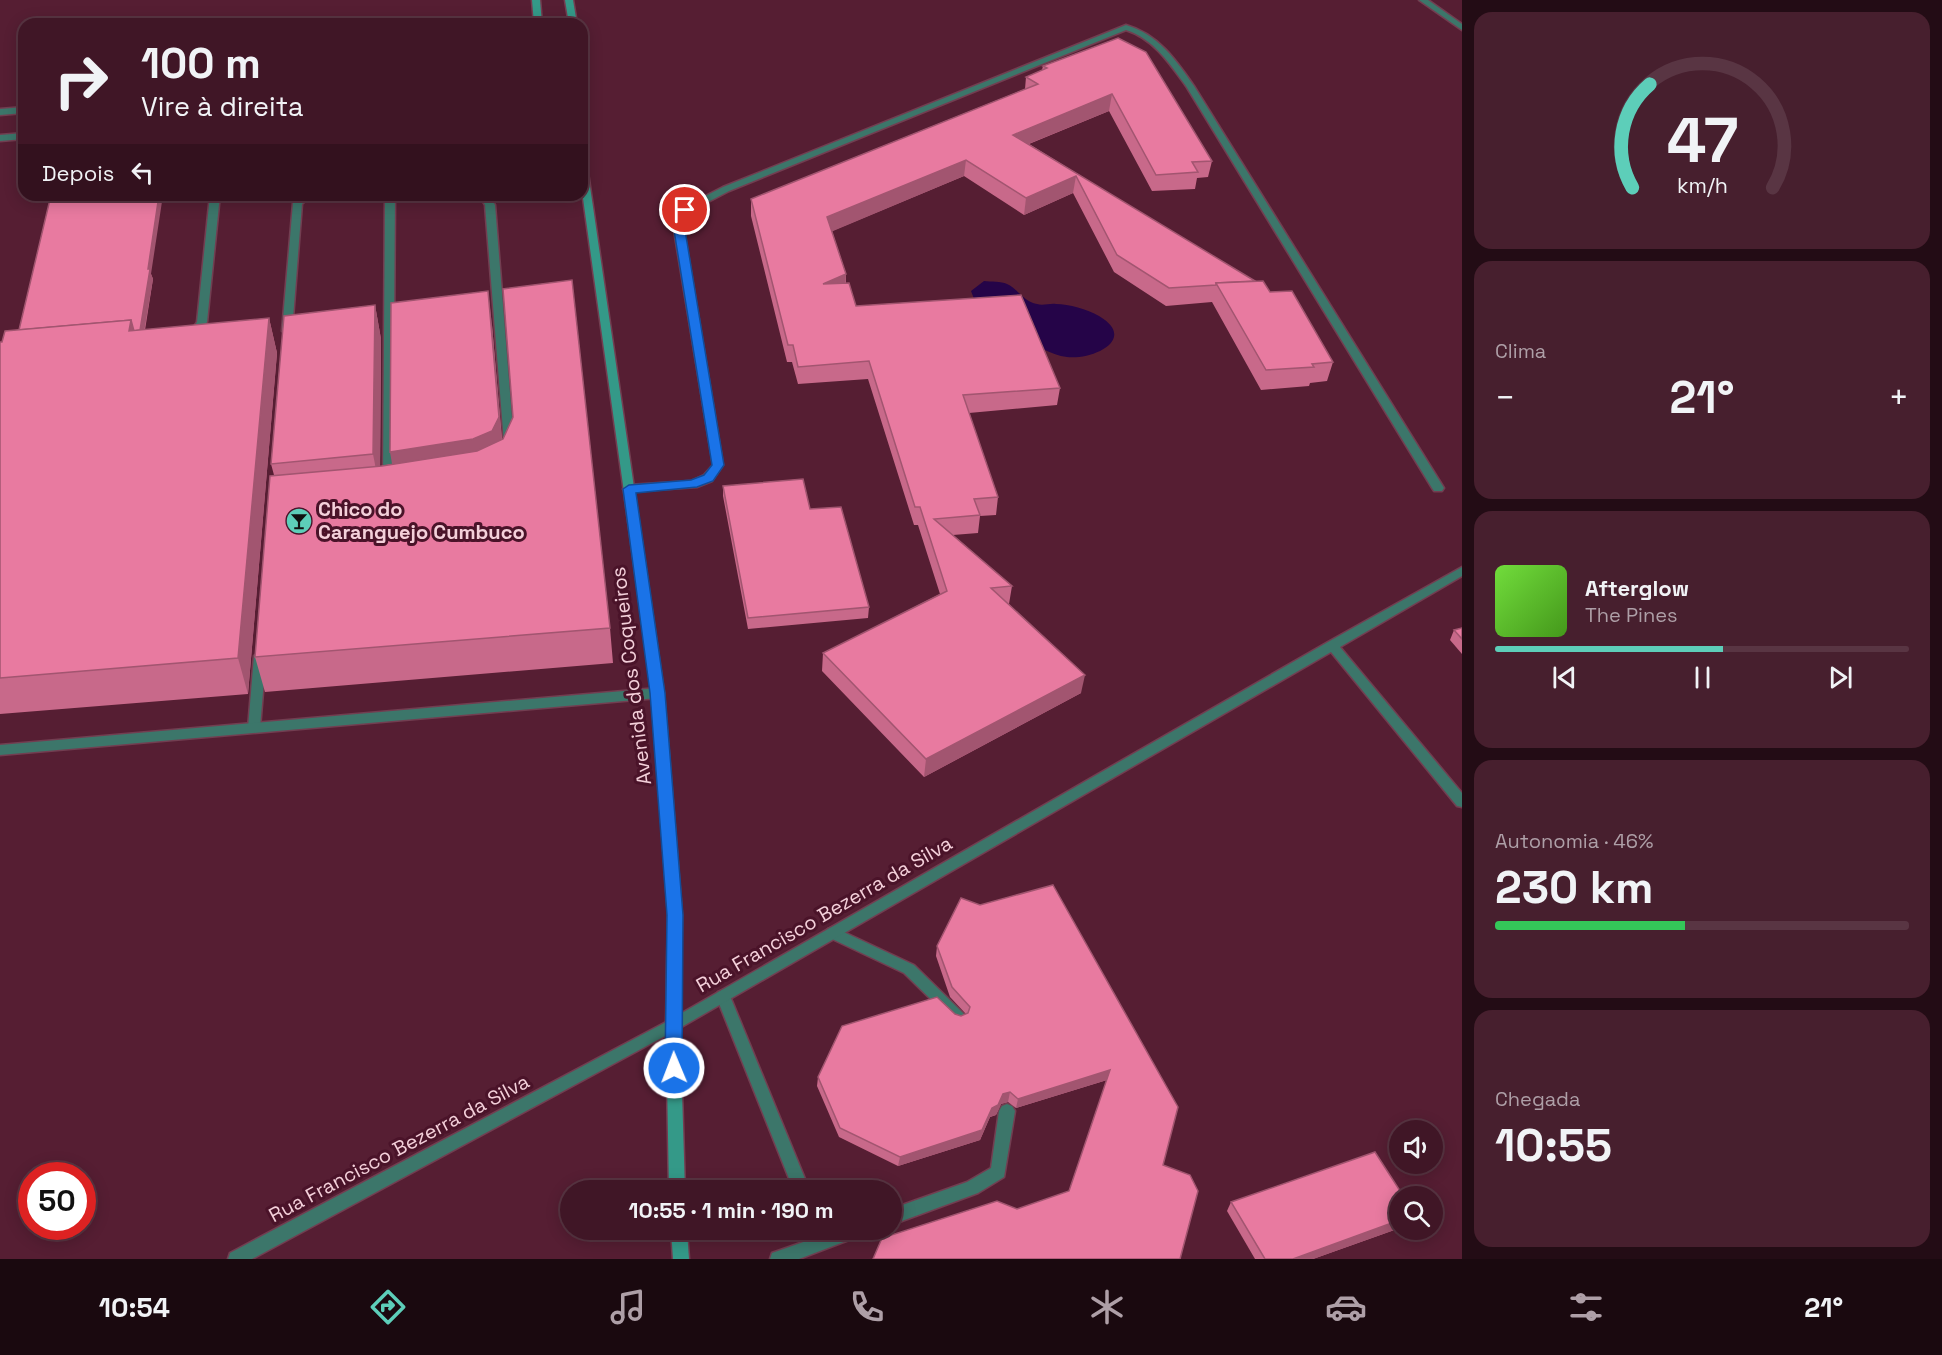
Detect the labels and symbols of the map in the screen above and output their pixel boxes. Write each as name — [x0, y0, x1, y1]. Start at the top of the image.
pin — [659, 184, 710, 235]
place label: Chico do Caranguejo Cumbuco — [318, 496, 525, 545]
bar icon: Chico do Caranguejo Cumbuco — [284, 506, 314, 536]
street label: Avenida dos Coqueiros — [605, 566, 657, 786]
street label: Rua Francisco Bezerra da Silva — [691, 830, 957, 998]
position arrow — [642, 1036, 706, 1100]
street label: Rua Francisco Bezerra da Silva — [264, 1068, 534, 1228]
speed limit sign: 50 — [18, 1162, 96, 1240]

